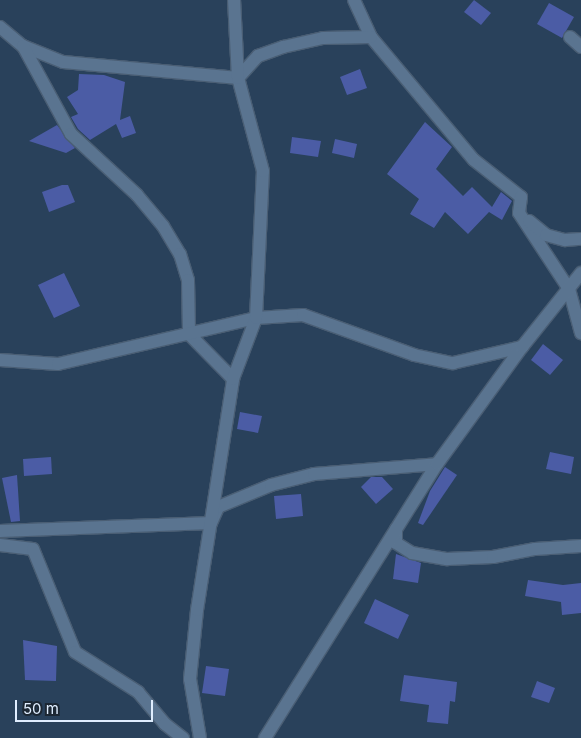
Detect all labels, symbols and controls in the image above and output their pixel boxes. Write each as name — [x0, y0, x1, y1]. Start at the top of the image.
scale bar — [18, 690, 155, 722]
text: 50 m — [23, 699, 59, 718]

